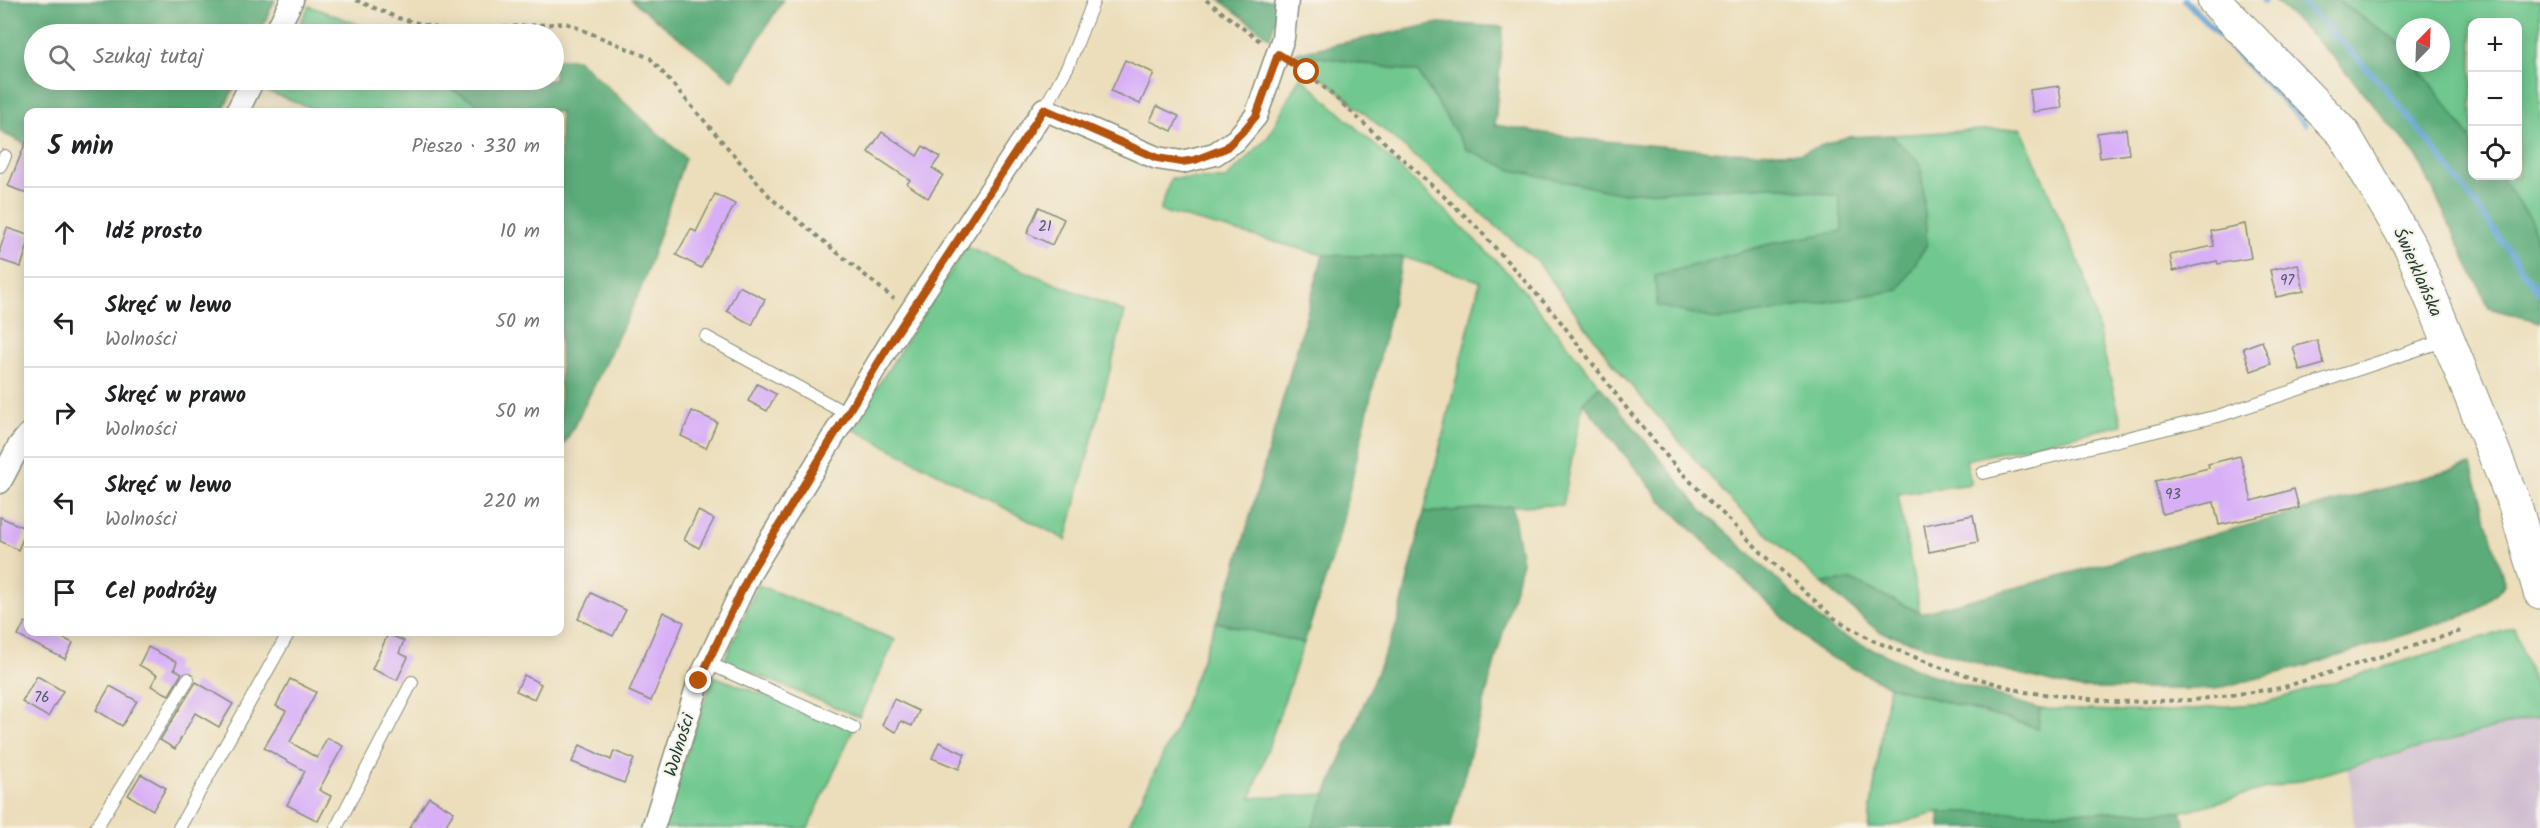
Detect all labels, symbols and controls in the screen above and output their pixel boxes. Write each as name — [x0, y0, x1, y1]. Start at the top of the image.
north arrow — [2396, 18, 2450, 72]
map controls — [2468, 18, 2522, 180]
button: + — [2468, 18, 2522, 72]
search box — [24, 24, 564, 90]
text: Szukaj tutaj — [93, 40, 204, 75]
icon: search — [45, 41, 78, 74]
route start — [1293, 58, 1319, 84]
button: − — [2468, 72, 2522, 126]
text: 5 min — [48, 126, 114, 168]
button: locate — [2468, 126, 2522, 180]
text: Pieszo · 330 m — [411, 131, 540, 163]
text: Idź prosto — [105, 215, 202, 250]
house number: 21 — [1038, 215, 1052, 239]
icon: ahead — [48, 216, 81, 249]
text: 10 m — [500, 216, 540, 248]
street label: Świerklańska — [2384, 223, 2449, 322]
house number: 97 — [2280, 269, 2295, 293]
text: Skręć w lewo — [105, 289, 232, 324]
icon: left — [48, 306, 81, 339]
text: 50 m — [495, 306, 540, 338]
text: Wolności — [105, 324, 177, 356]
text: Skręć w prawo — [105, 379, 246, 414]
icon: right — [48, 396, 81, 429]
text: 50 m — [495, 396, 540, 428]
text: Wolności — [105, 414, 177, 446]
text: Skręć w lewo — [105, 469, 232, 504]
house number: 93 — [2165, 483, 2181, 507]
icon: left — [48, 486, 81, 519]
text: 220 m — [483, 486, 540, 518]
text: Wolności — [105, 504, 177, 536]
text: Cel podróży — [105, 575, 217, 610]
icon: arrive — [48, 576, 81, 609]
route end — [685, 667, 711, 693]
house number: 76 — [34, 686, 50, 710]
street label: Wolności — [657, 710, 704, 780]

